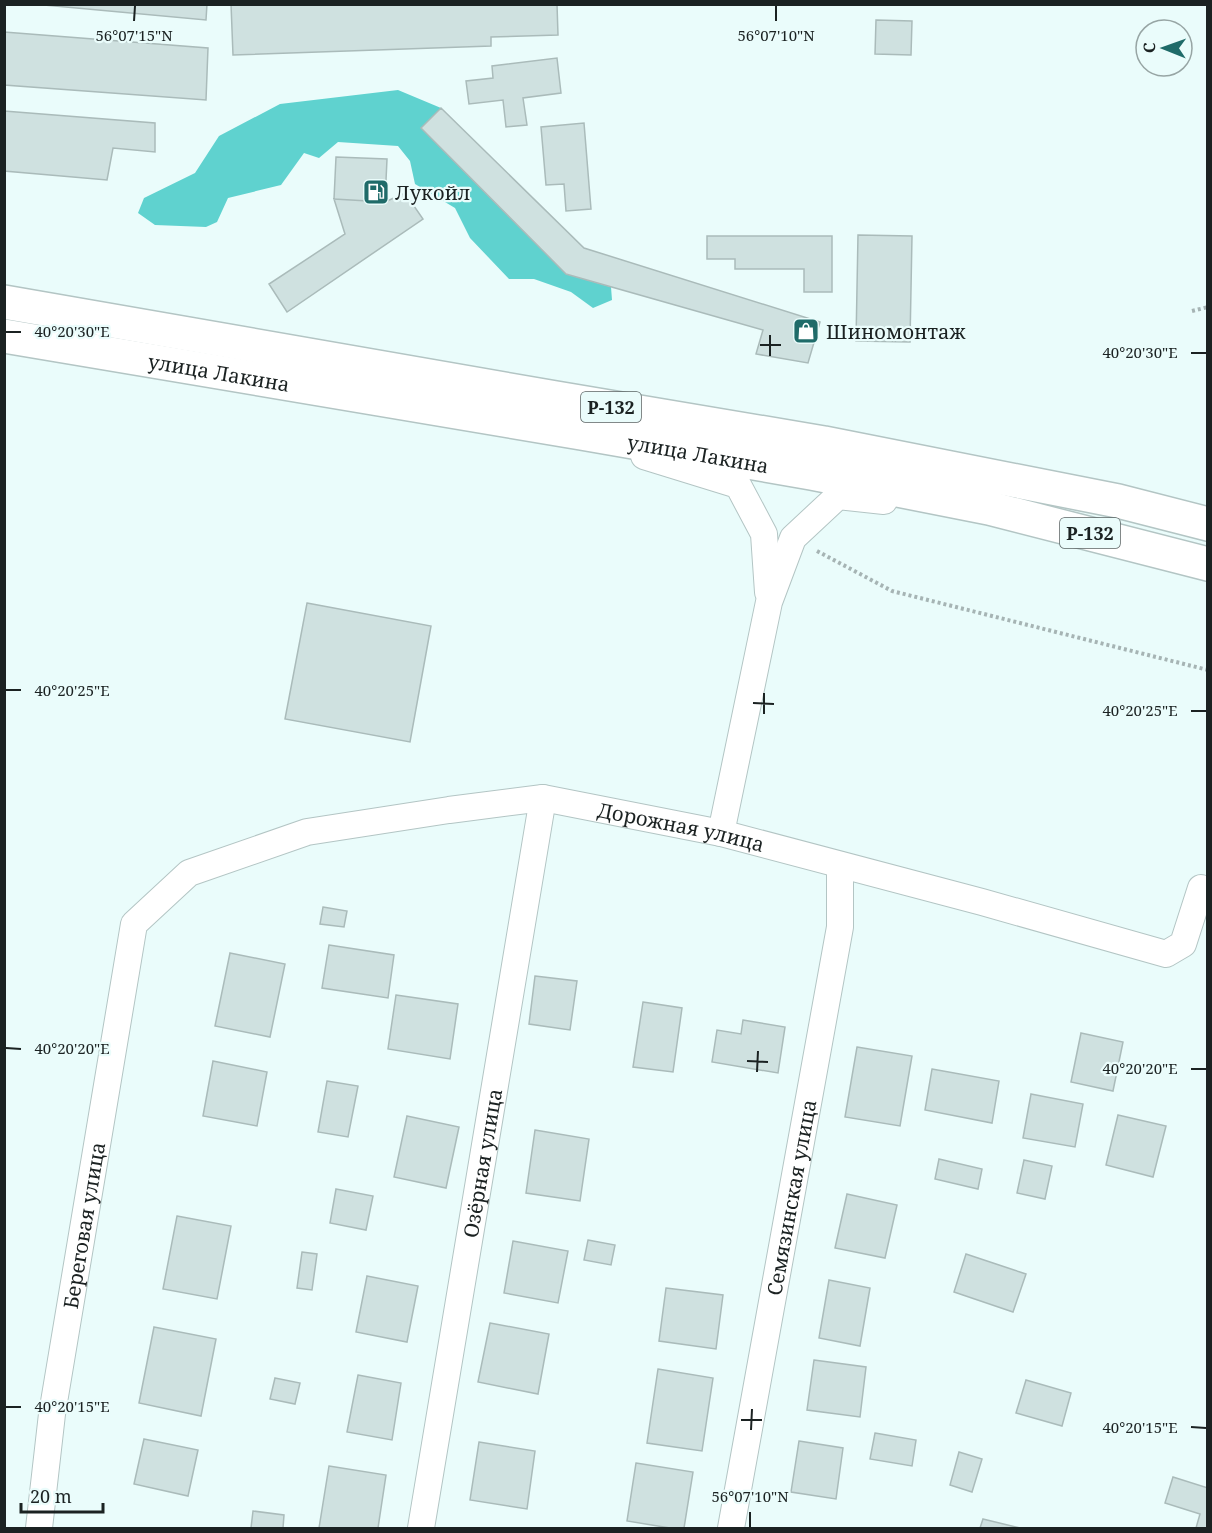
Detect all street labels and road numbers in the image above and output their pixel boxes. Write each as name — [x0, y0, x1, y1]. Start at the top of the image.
street label: улица Лакина — [146, 347, 292, 397]
road number: Р-132 — [581, 392, 641, 422]
street label: улица Лакина — [625, 428, 771, 479]
road number: Р-132 — [1060, 518, 1120, 548]
street label: Дорожная улица — [595, 796, 768, 857]
street label: Озёрная улица — [456, 1086, 508, 1240]
street label: Семязинская улица — [760, 1097, 822, 1298]
street label: Береговая улица — [56, 1140, 111, 1311]

